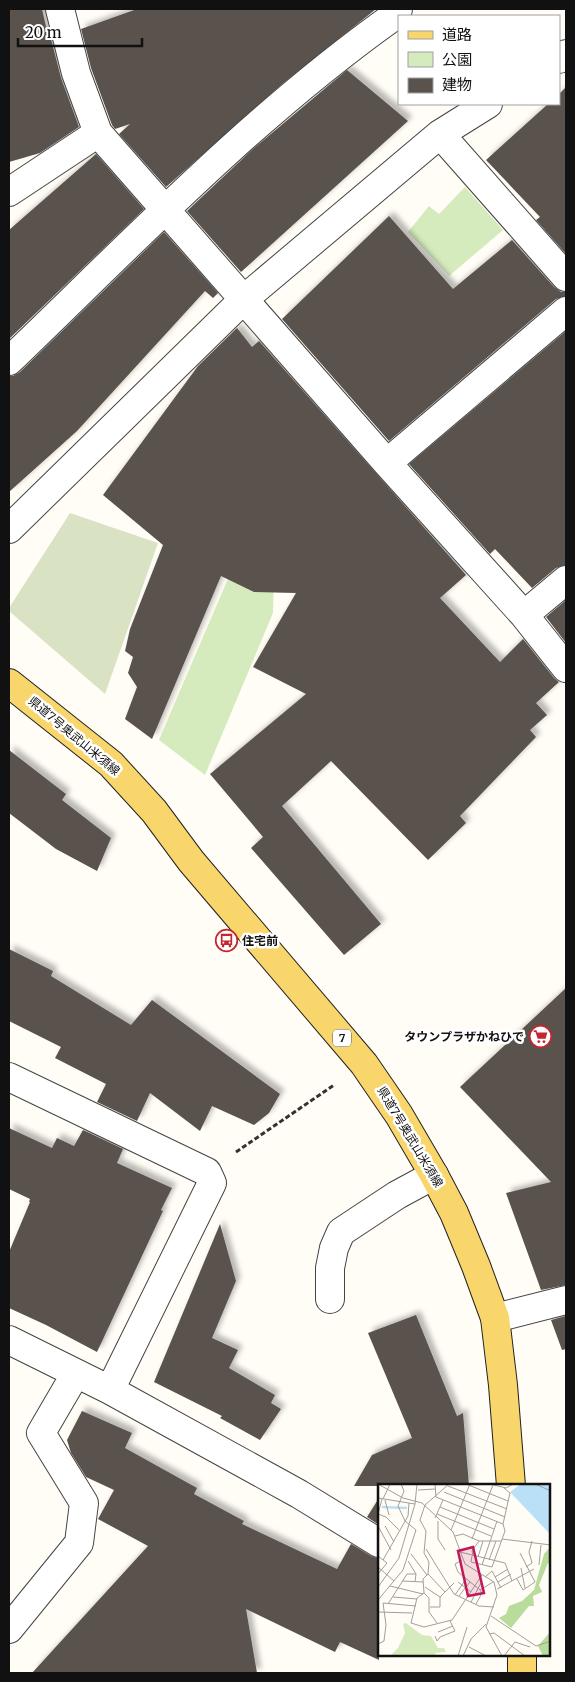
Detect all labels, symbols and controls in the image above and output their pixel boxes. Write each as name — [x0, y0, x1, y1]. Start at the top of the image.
scale bar — [18, 15, 141, 47]
legend — [398, 15, 560, 105]
text: 20 m — [25, 23, 62, 42]
text: 道路 — [442, 25, 472, 44]
text: 公園 — [442, 50, 472, 69]
text: 建物 — [442, 75, 472, 94]
street label: 県道7号奥武山米須線 — [26, 693, 123, 778]
bus stop icon: 住宅前 — [214, 929, 238, 953]
place label: 住宅前 — [242, 933, 278, 948]
supermarket icon: タウンプラザかねひで — [528, 1025, 552, 1049]
place label: タウンプラザかねひで — [404, 1029, 524, 1044]
road number: 7 — [333, 1030, 351, 1046]
street label: 県道7号奥武山米須線 — [374, 1084, 446, 1190]
inset map — [378, 1484, 550, 1657]

